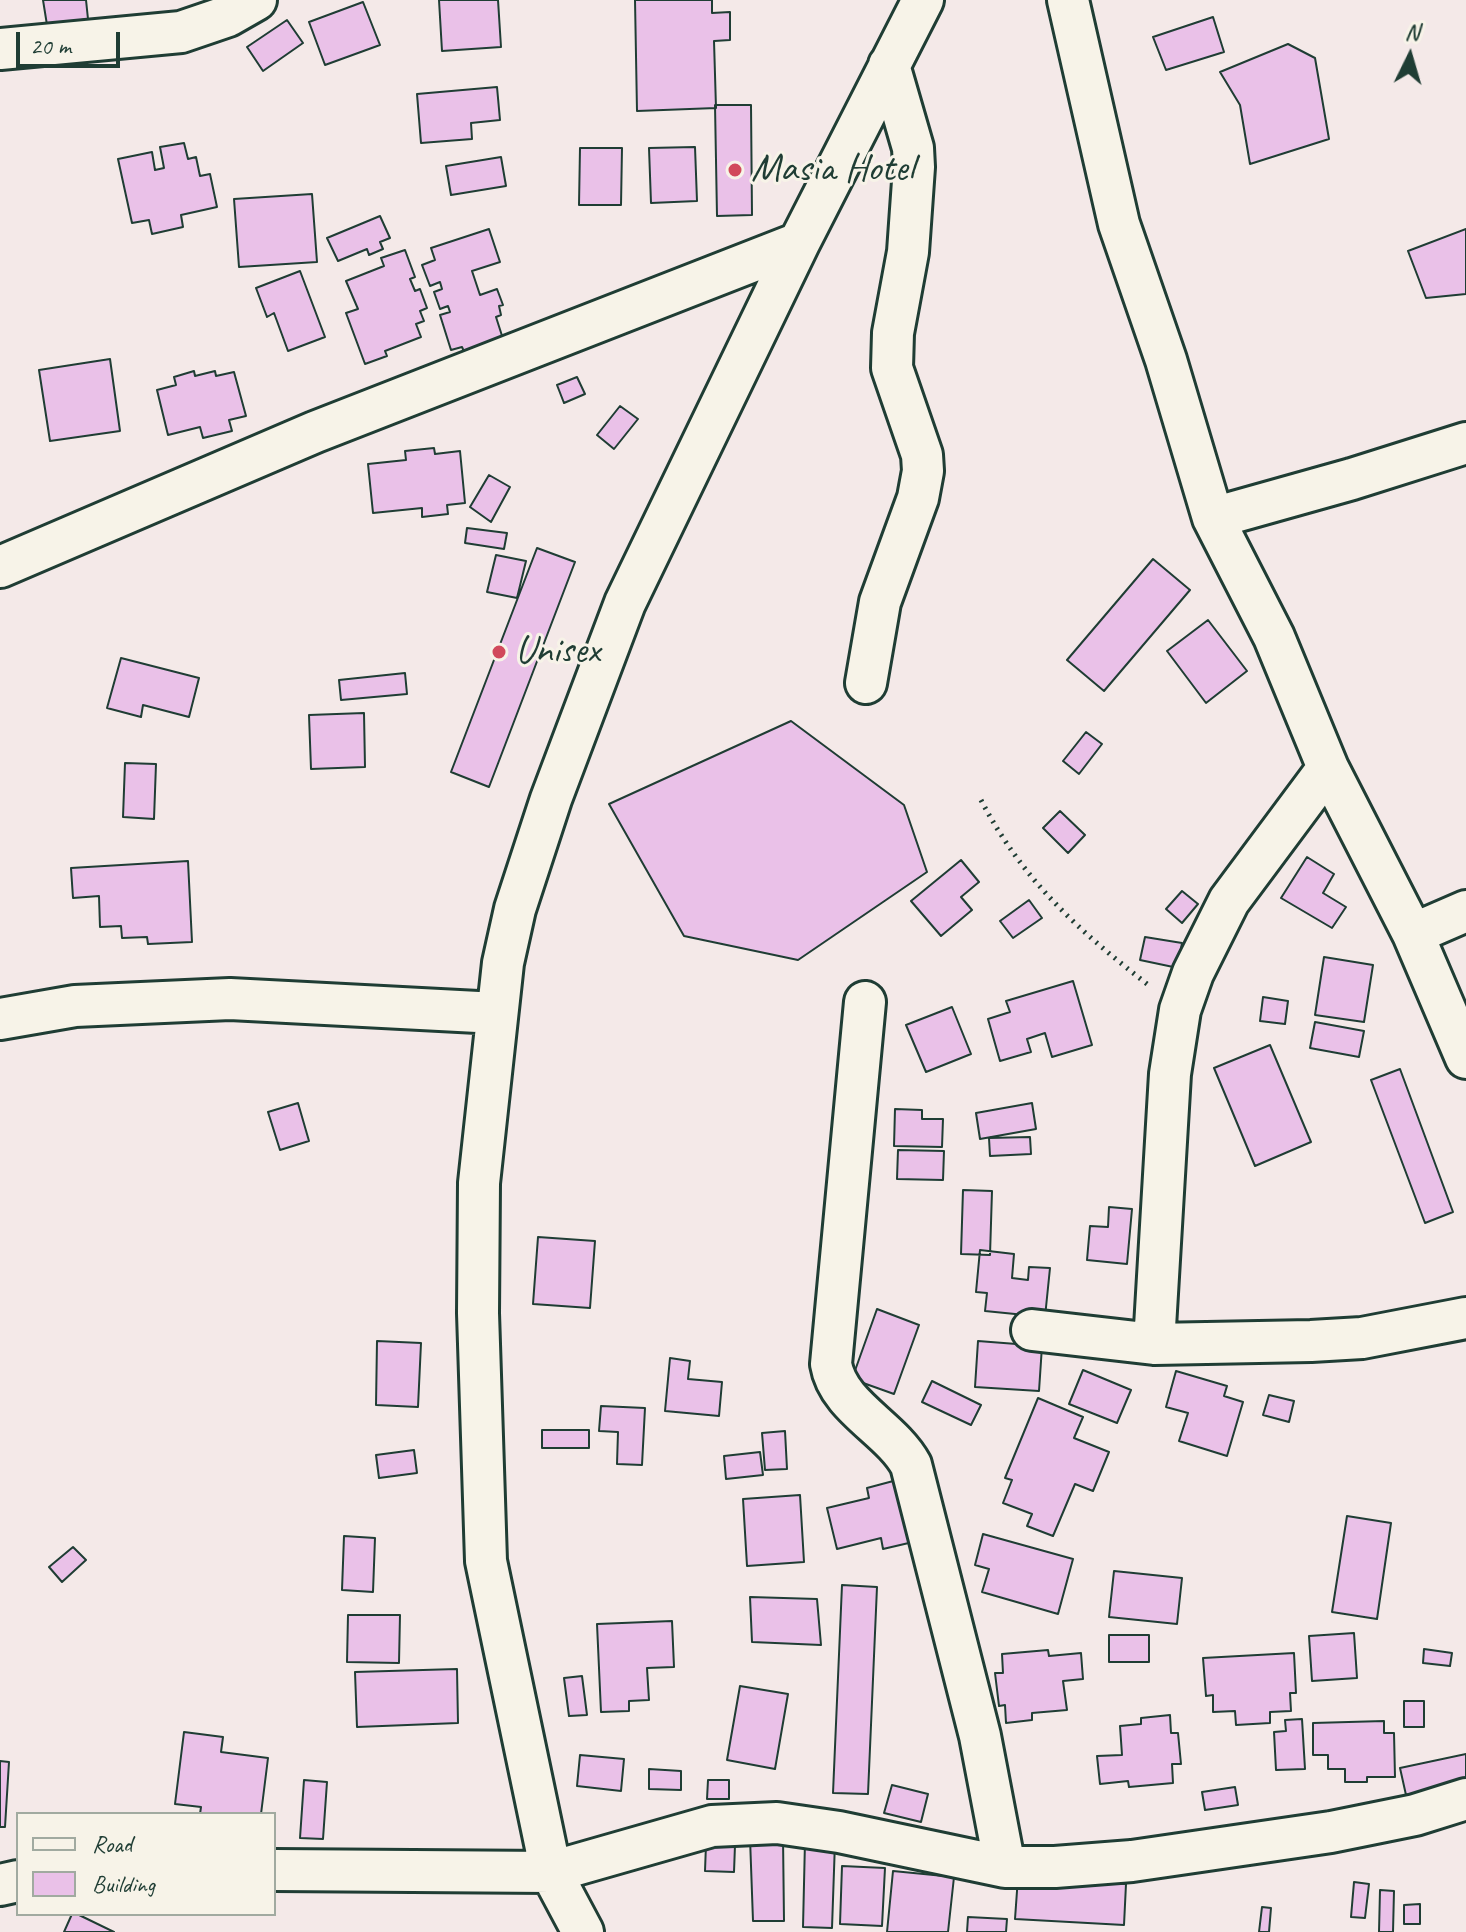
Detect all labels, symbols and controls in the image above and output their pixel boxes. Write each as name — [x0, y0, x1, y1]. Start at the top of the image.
scale bar — [20, 16, 124, 66]
north arrow — [1370, 16, 1450, 96]
text: N — [1404, 18, 1420, 47]
text: 20 m — [30, 31, 71, 61]
place label: Masia Hotel — [751, 146, 914, 194]
marker: Masia Hotel — [726, 161, 744, 179]
place label: Unisex — [515, 628, 600, 676]
marker: Unisex — [490, 643, 508, 661]
legend — [16, 1812, 276, 1916]
text: Road — [92, 1829, 132, 1859]
text: Building — [92, 1869, 155, 1899]

